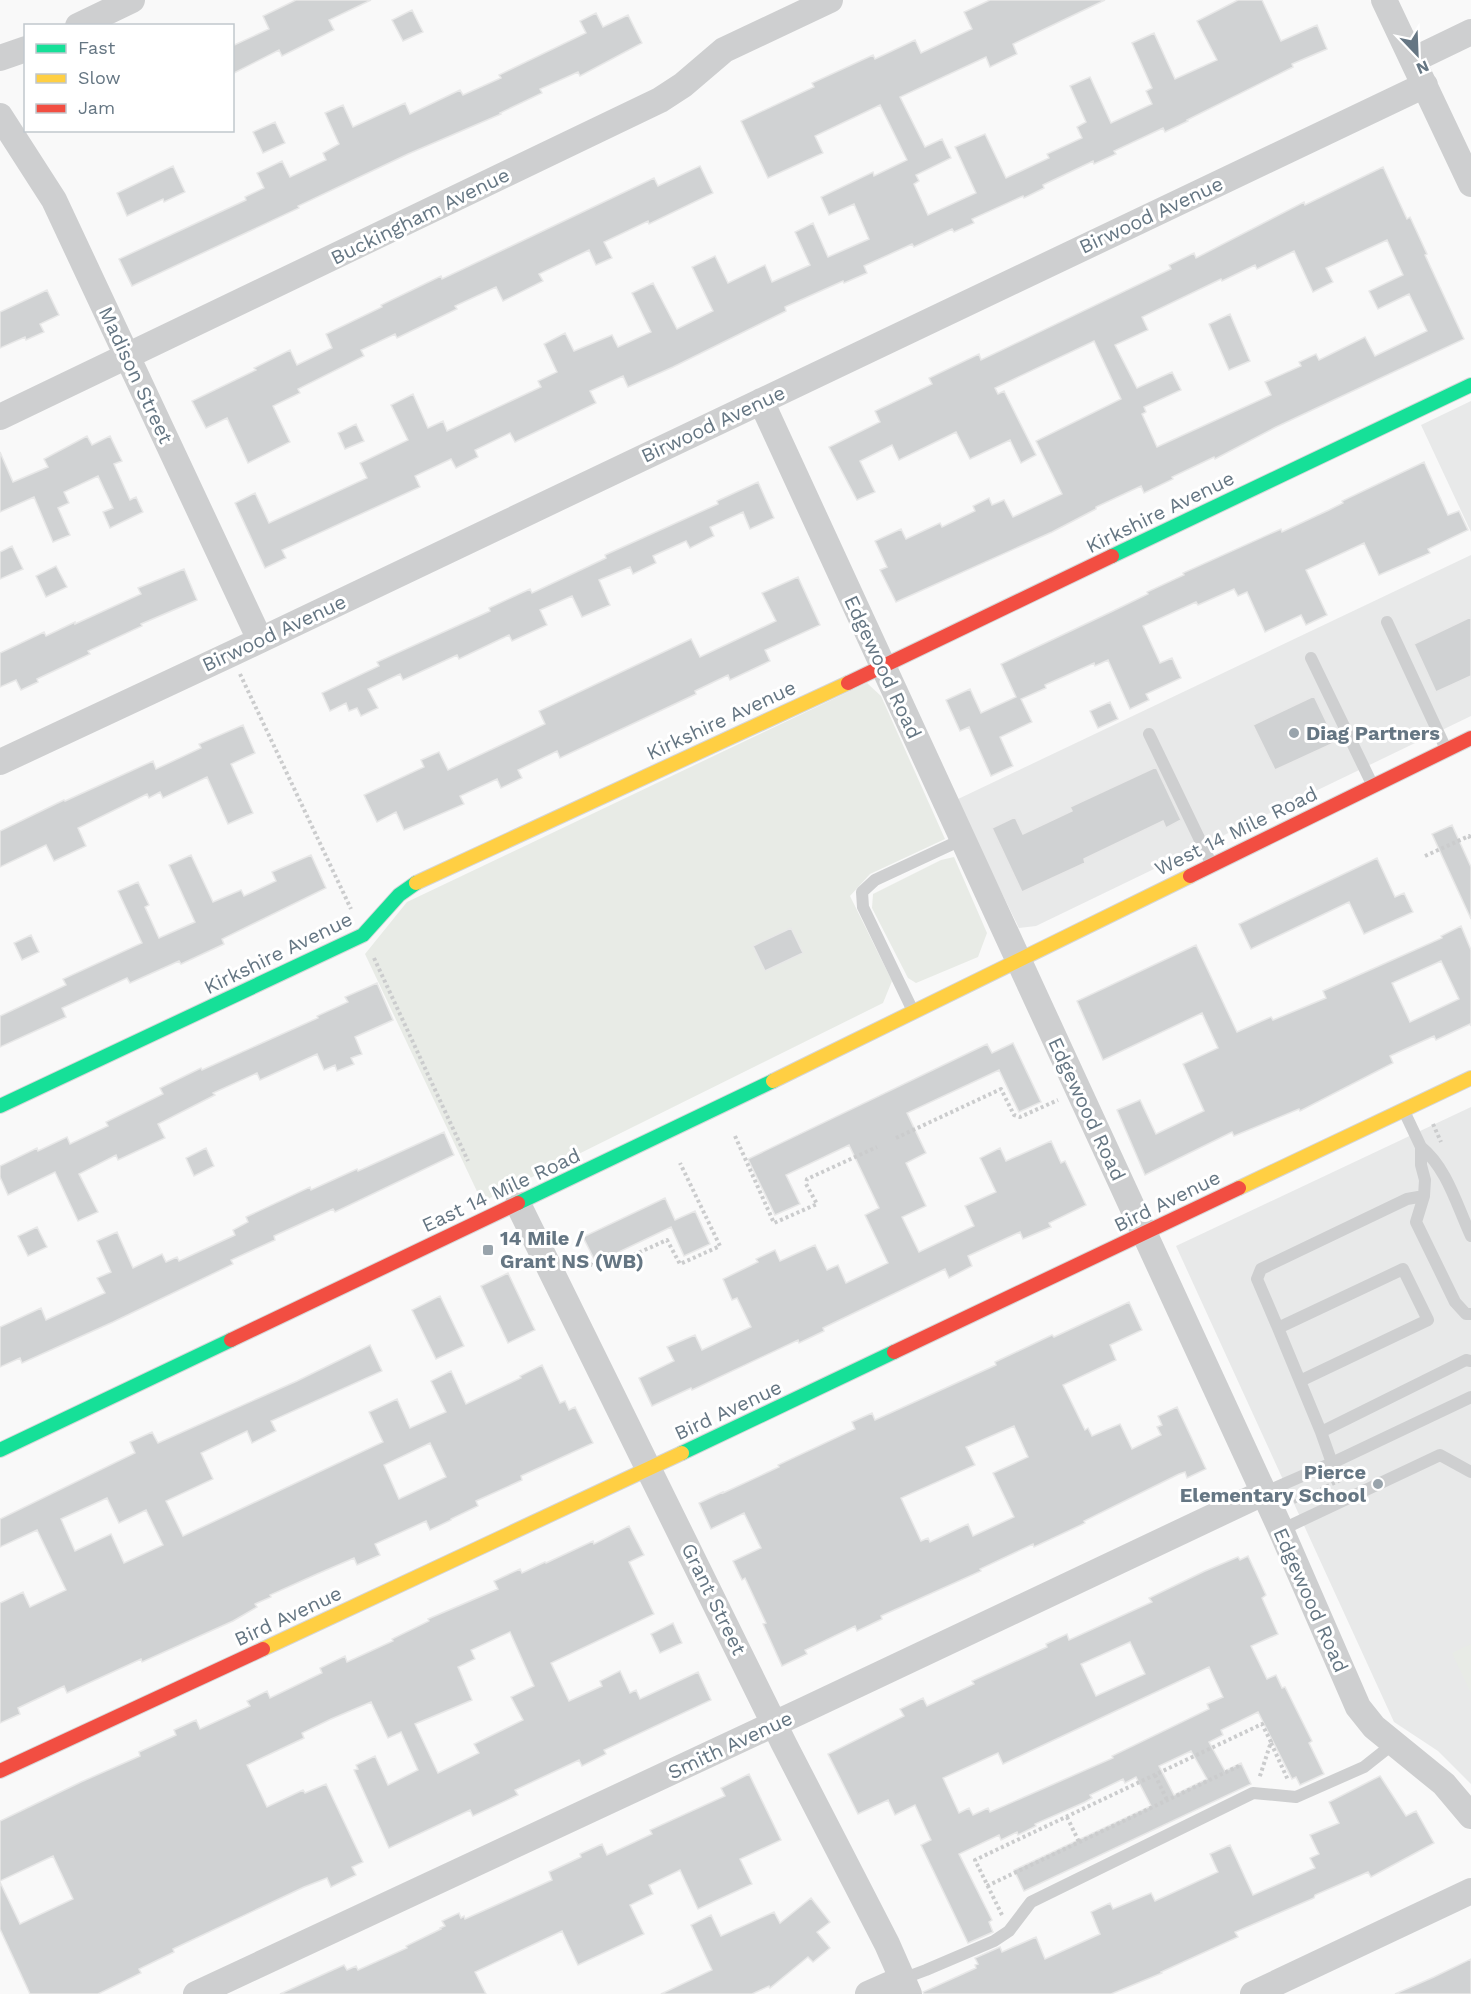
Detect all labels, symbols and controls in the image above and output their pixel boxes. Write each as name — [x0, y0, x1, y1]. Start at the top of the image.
legend — [24, 24, 234, 132]
north arrow — [1387, 24, 1447, 84]
text: Fast — [78, 37, 116, 58]
text: N — [1413, 56, 1432, 78]
text: Slow — [78, 67, 121, 88]
text: Jam — [78, 97, 115, 118]
street label: Buckingham Avenue — [327, 162, 513, 270]
street label: Birwood Avenue — [1075, 171, 1227, 259]
street label: Madison Street — [94, 303, 178, 448]
street label: Birwood Avenue — [637, 380, 789, 468]
street label: Kirkshire Avenue — [1082, 466, 1238, 558]
street label: Birwood Avenue — [198, 589, 350, 677]
street label: Edgewood Road — [839, 591, 927, 743]
street label: Kirkshire Avenue — [642, 675, 800, 765]
place label: Diag Partners — [1306, 721, 1440, 745]
marker: Diag Partners — [1287, 726, 1301, 740]
street label: West 14 Mile Road — [1151, 781, 1321, 881]
street label: Kirkshire Avenue — [200, 907, 356, 999]
street label: Edgewood Road — [1043, 1033, 1131, 1185]
street label: East 14 Mile Road — [418, 1143, 584, 1237]
street label: Bird Avenue — [1110, 1165, 1224, 1237]
place label: 14 Mile / Grant NS (WB) — [500, 1226, 644, 1273]
marker: 14 Mile / Grant NS (WB) — [481, 1243, 495, 1257]
street label: Bird Avenue — [671, 1375, 785, 1445]
place label: Pierce Elementary School — [1180, 1460, 1366, 1507]
marker: Pierce Elementary School — [1371, 1477, 1385, 1491]
street label: Edgewood Road — [1268, 1524, 1354, 1676]
street label: Grant Street — [677, 1539, 752, 1659]
street label: Bird Avenue — [231, 1581, 345, 1651]
street label: Smith Avenue — [664, 1706, 796, 1784]

